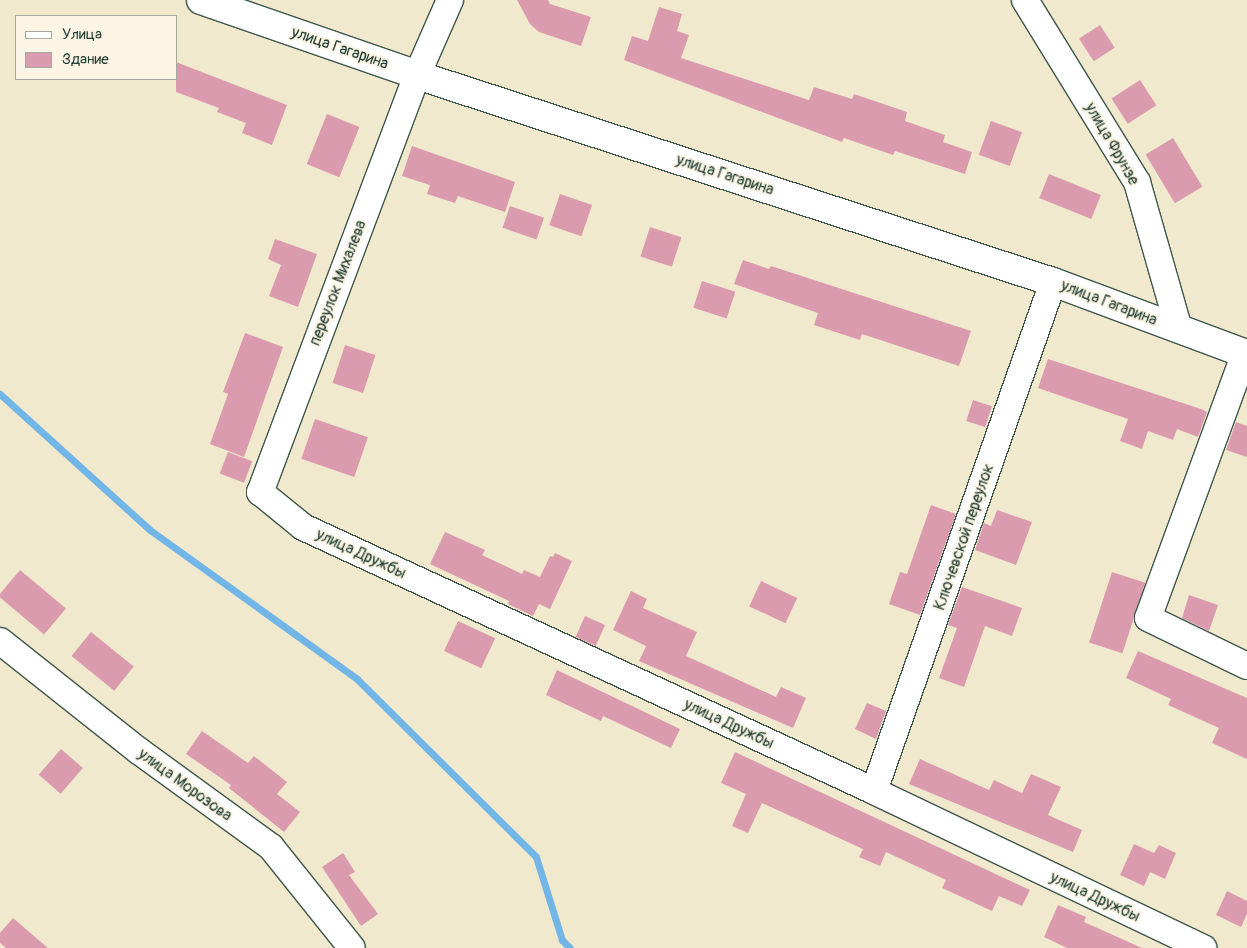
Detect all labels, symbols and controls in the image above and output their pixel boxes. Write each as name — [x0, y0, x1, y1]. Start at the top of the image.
legend — [15, 15, 178, 80]
street label: улица Гагарина — [289, 22, 391, 74]
text: Улица — [62, 25, 102, 44]
text: Здание — [62, 50, 109, 69]
street label: улица Фрунзе — [1081, 99, 1143, 189]
street label: улица Гагарина — [674, 150, 776, 200]
street label: переулок Михалева — [305, 218, 371, 348]
street label: улица Гагарина — [1058, 276, 1160, 330]
street label: Ключевской переулок — [930, 461, 998, 613]
street label: улица Дружбы — [313, 525, 409, 583]
street label: улица Дружбы — [681, 695, 777, 753]
street label: улица Морозова — [134, 745, 236, 825]
street label: улица Дружбы — [1047, 868, 1143, 926]

